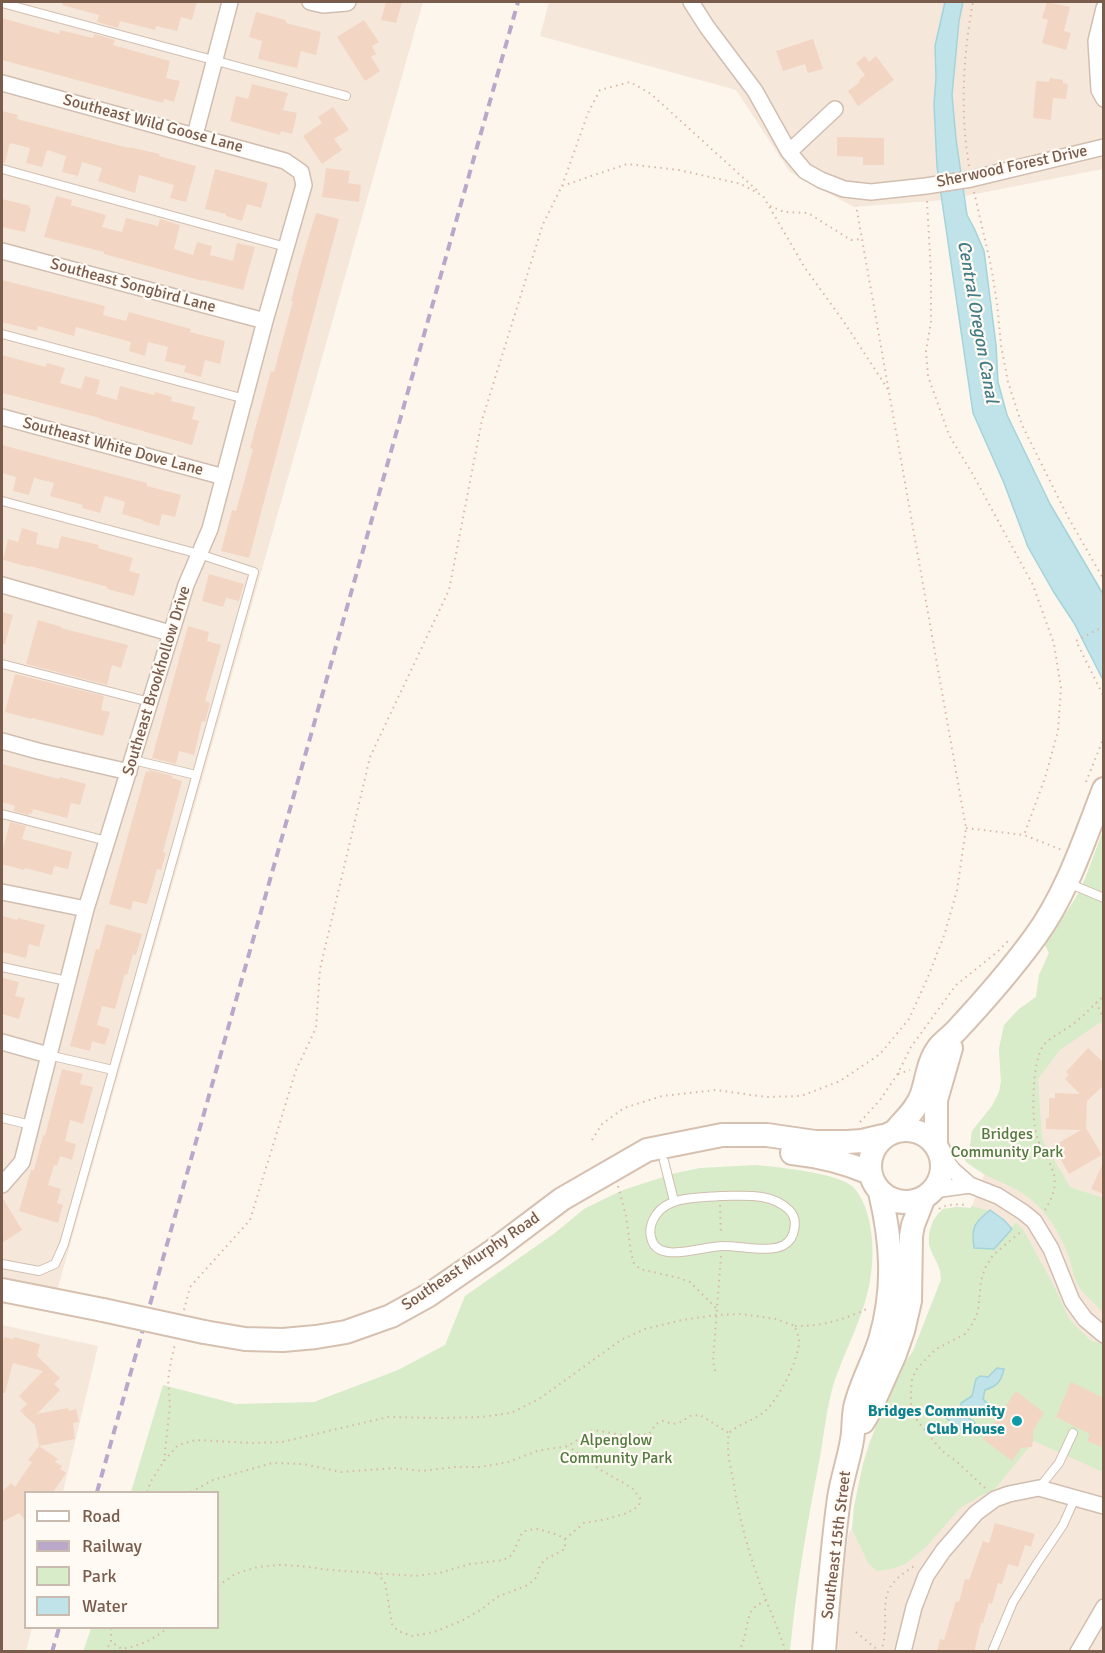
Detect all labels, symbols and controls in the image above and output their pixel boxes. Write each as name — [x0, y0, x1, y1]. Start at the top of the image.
street label: Southeast Wild Goose Lane — [61, 91, 245, 157]
street label: Sherwood Forest Drive — [935, 142, 1089, 192]
water label: Central Oregon Canal — [952, 239, 1002, 405]
street label: Southeast Songbird Lane — [48, 255, 218, 317]
street label: Southeast White Dove Lane — [21, 414, 205, 480]
street label: Southeast Brookhollow Drive — [119, 584, 195, 778]
park label: Bridges Community Park — [951, 1125, 1063, 1163]
street label: Southeast Murphy Road — [398, 1209, 544, 1315]
place label: Bridges Community Club House — [868, 1402, 1005, 1440]
marker: Bridges Community Club House — [1010, 1414, 1024, 1428]
park label: Alpenglow Community Park — [560, 1431, 672, 1469]
street label: Southeast 15th Street — [818, 1470, 856, 1620]
legend — [24, 1491, 219, 1629]
text: Road — [82, 1505, 121, 1527]
text: Railway — [82, 1535, 142, 1557]
text: Park — [82, 1565, 117, 1587]
text: Water — [82, 1595, 127, 1617]

